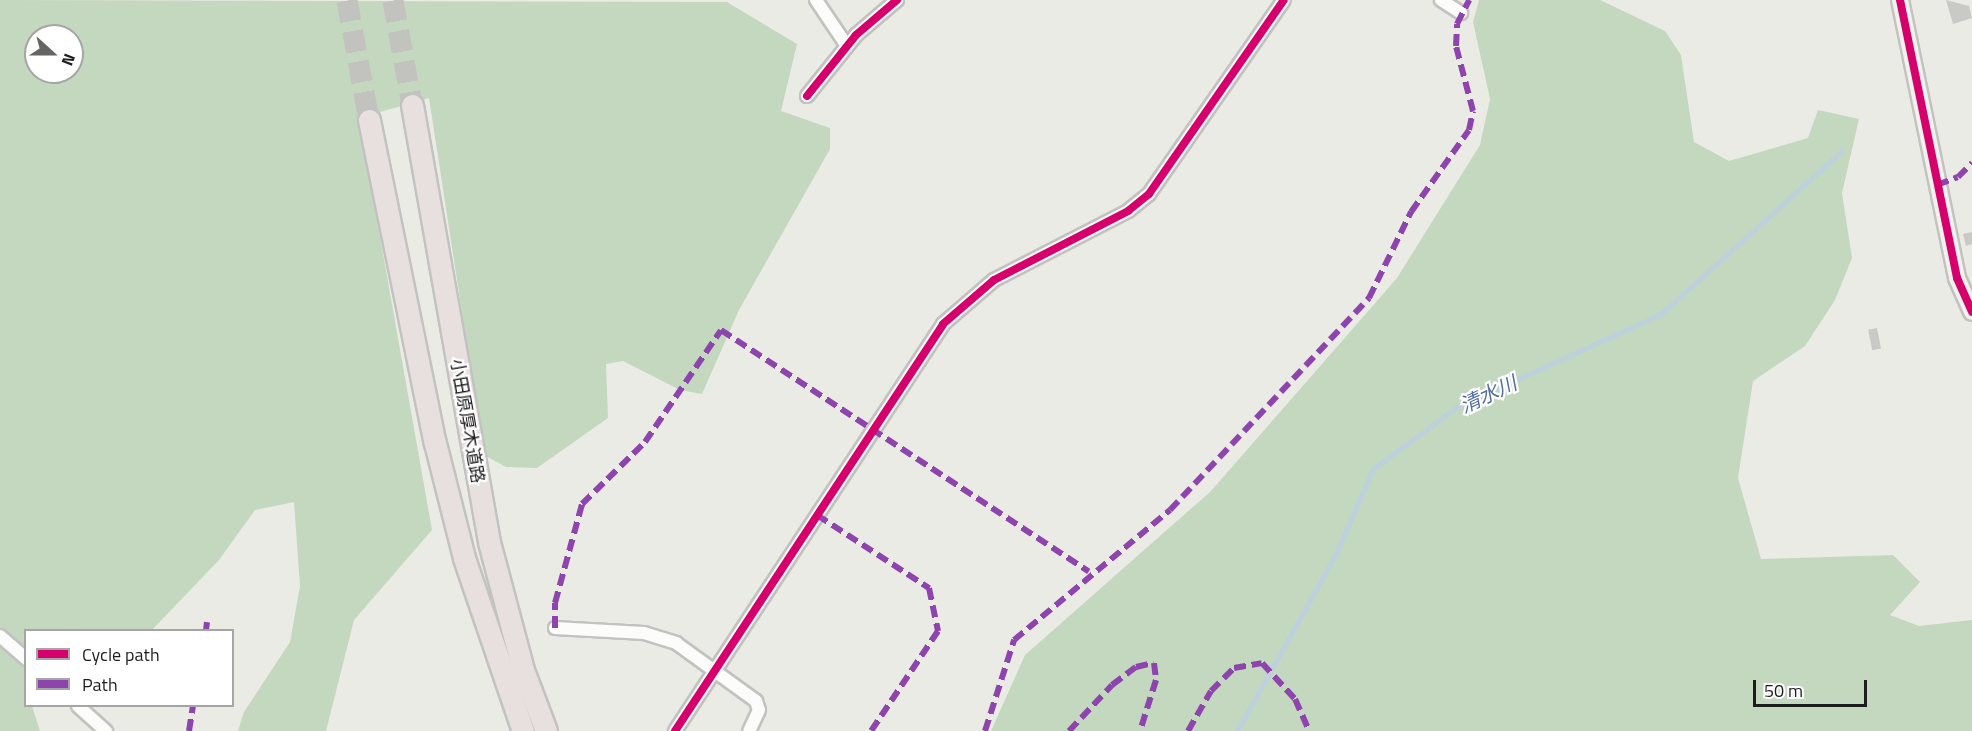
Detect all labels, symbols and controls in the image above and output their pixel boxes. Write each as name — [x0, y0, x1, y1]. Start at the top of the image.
north arrow — [24, 24, 84, 84]
text: N — [56, 50, 82, 69]
street label: 小田原厚木道路 — [445, 357, 489, 485]
water label: 清水川 — [1456, 370, 1520, 418]
legend — [24, 629, 234, 707]
text: Cycle path — [82, 641, 160, 668]
scale bar — [1756, 668, 1870, 706]
text: Path — [82, 671, 118, 698]
text: 50 m — [1764, 677, 1803, 704]

